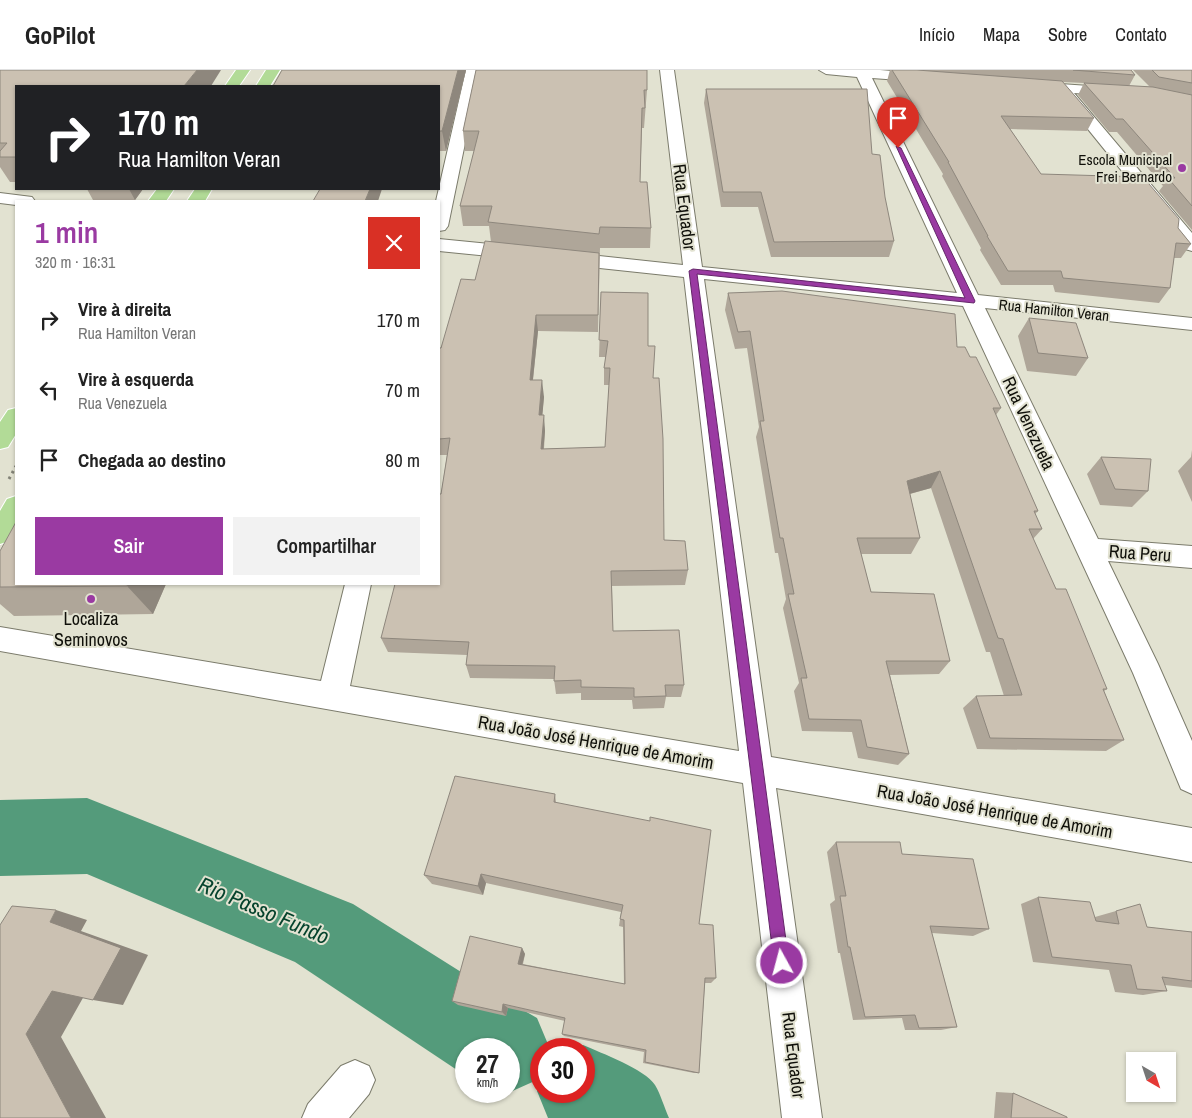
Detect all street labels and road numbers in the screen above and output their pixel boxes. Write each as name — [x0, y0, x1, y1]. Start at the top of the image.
street label: Rua Equador — [667, 162, 703, 252]
street label: Rua Hamilton Veran — [998, 294, 1110, 326]
street label: Rua Venezuela — [997, 372, 1061, 474]
street label: Rua Peru — [1108, 538, 1172, 568]
street label: Rua João José Henrique de Amorim — [476, 709, 716, 775]
street label: Rua João José Henrique de Amorim — [875, 778, 1115, 844]
street label: Rua Equador — [776, 1010, 812, 1100]

